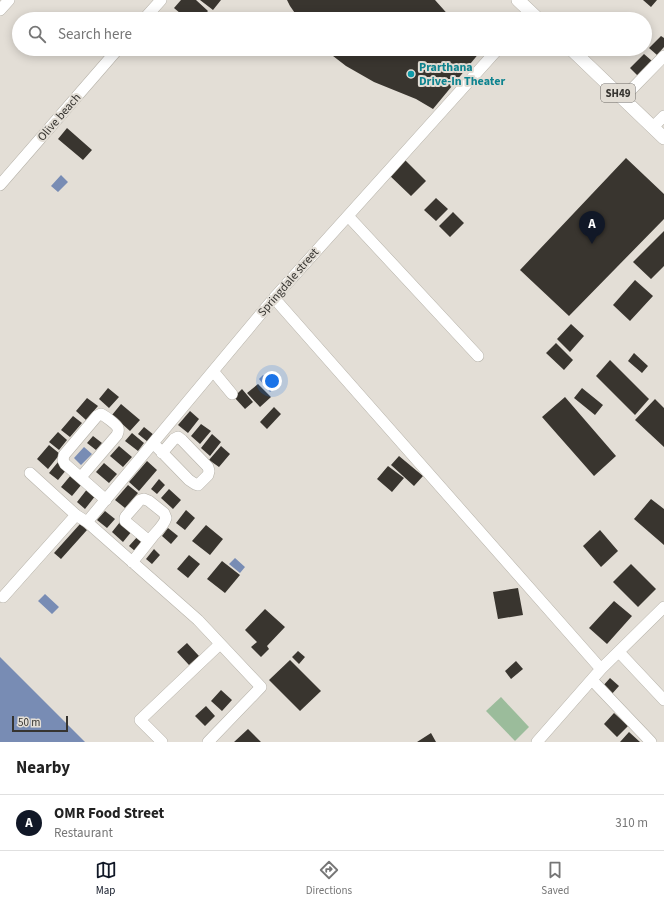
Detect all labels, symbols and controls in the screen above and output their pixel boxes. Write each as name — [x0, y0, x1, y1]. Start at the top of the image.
search box — [12, 12, 652, 56]
icon: search — [26, 23, 48, 45]
text: Search here — [58, 24, 132, 45]
place label: Prarthana Drive-In Theater — [419, 59, 505, 90]
marker: Prarthana Drive-In Theater — [406, 69, 416, 79]
road number: SH49 — [601, 84, 635, 102]
street label: Olive beach — [34, 90, 85, 145]
pin: A — [579, 211, 605, 244]
street label: Springdale street — [254, 244, 323, 320]
your location — [262, 371, 282, 391]
scale bar — [12, 714, 68, 733]
text: 50 m — [18, 715, 40, 730]
text: Nearby — [16, 756, 70, 780]
text: OMR Food Street — [54, 803, 164, 824]
text: A — [25, 814, 33, 832]
text: 310 m — [615, 814, 648, 832]
text: Restaurant — [54, 824, 113, 842]
tab: Map — [95, 859, 117, 898]
tab: Directions — [306, 859, 352, 898]
tab: Saved — [541, 859, 569, 898]

